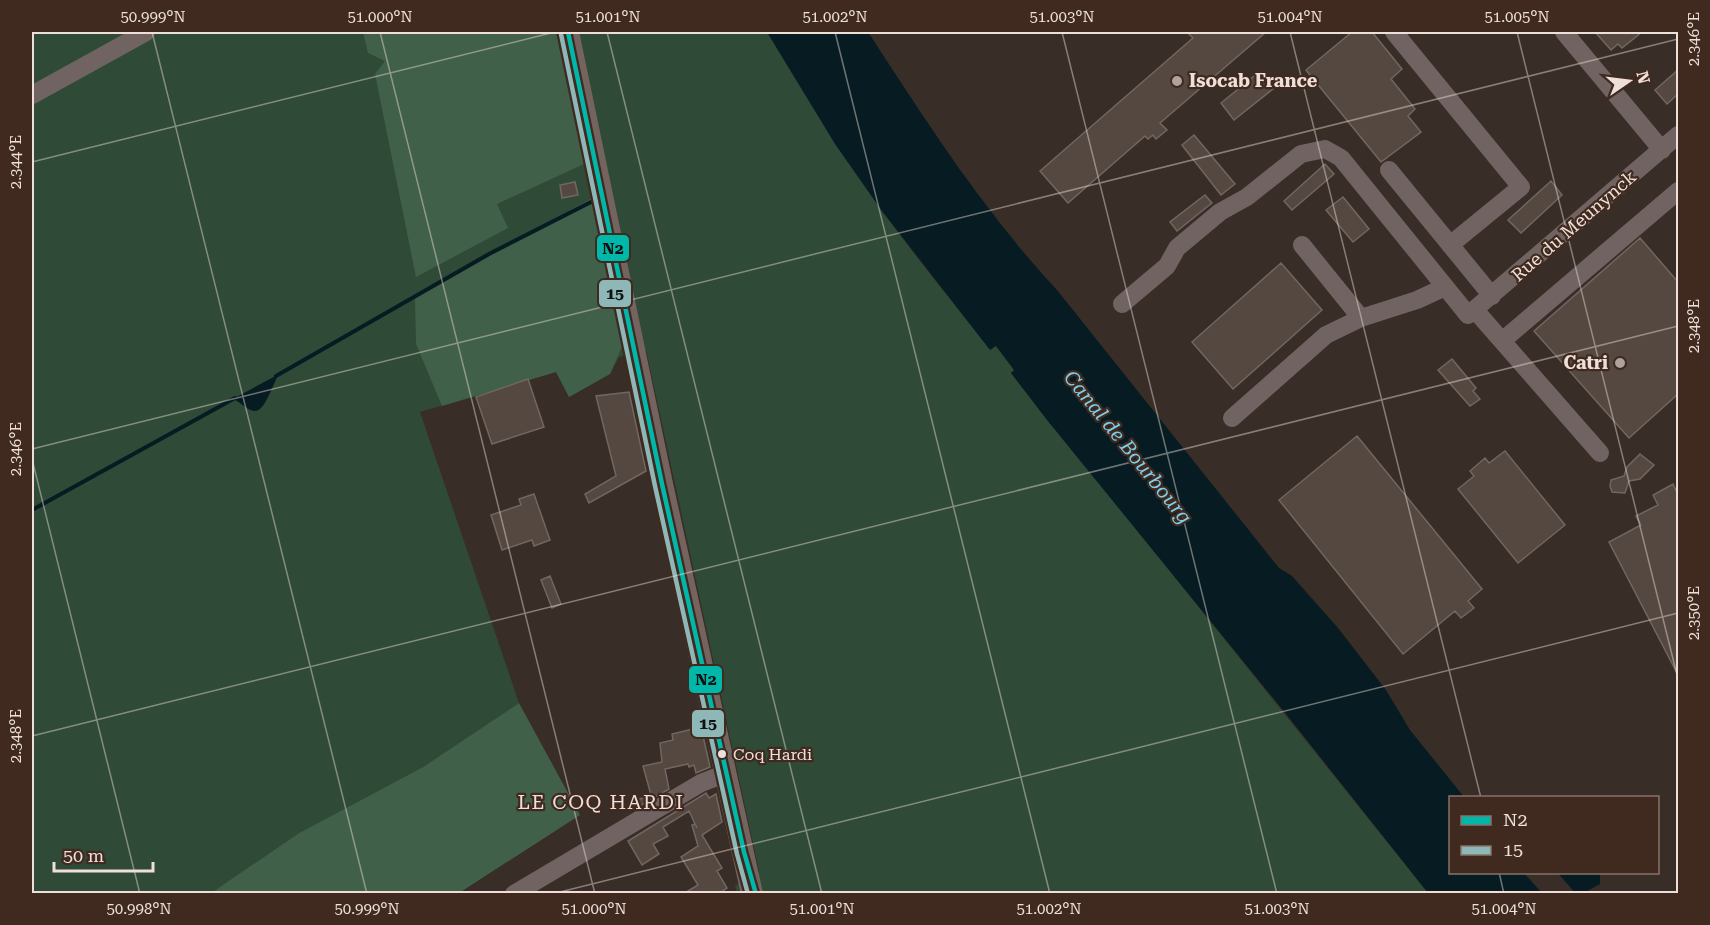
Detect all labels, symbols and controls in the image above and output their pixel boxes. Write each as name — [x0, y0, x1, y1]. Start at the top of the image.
text: 50.999°N — [120, 8, 186, 26]
text: 51.000°N — [347, 8, 413, 26]
text: 51.001°N — [575, 8, 641, 26]
text: 51.002°N — [802, 8, 868, 26]
text: 51.003°N — [1029, 8, 1095, 26]
text: 51.004°N — [1257, 8, 1323, 26]
text: 51.005°N — [1484, 8, 1550, 26]
text: 2.346°E — [1685, 12, 1703, 66]
north arrow — [1599, 51, 1659, 111]
text: N — [1632, 69, 1654, 86]
place label: Isocab France — [1189, 70, 1318, 91]
marker: Isocab France — [1170, 74, 1184, 88]
text: 2.344°E — [7, 135, 25, 189]
street label: Rue du Meunynck — [1507, 166, 1640, 286]
line badge: N2 — [596, 234, 630, 262]
text: N2 — [602, 239, 624, 258]
line badge: 15 — [598, 279, 632, 308]
text: 15 — [606, 284, 624, 303]
text: 2.348°E — [1685, 299, 1703, 353]
place label: Catri — [1563, 352, 1608, 373]
marker: Catri — [1613, 356, 1627, 370]
water label: Canal de Bourbourg — [1059, 366, 1197, 528]
text: 2.346°E — [7, 422, 25, 476]
text: 2.350°E — [1685, 586, 1703, 640]
line badge: N2 — [688, 665, 723, 694]
text: N2 — [695, 670, 717, 689]
text: 2.348°E — [7, 709, 25, 763]
line badge: 15 — [691, 709, 725, 738]
text: 15 — [699, 714, 717, 733]
place label: Coq Hardi — [733, 745, 812, 764]
marker: Coq Hardi — [716, 748, 728, 760]
district label: LE COQ HARDI — [518, 790, 684, 814]
legend — [1449, 796, 1659, 874]
text: N2 — [1503, 809, 1527, 830]
scale bar — [54, 835, 153, 873]
text: 15 — [1503, 839, 1523, 860]
text: 50 m — [63, 845, 104, 866]
text: 50.998°N — [106, 900, 172, 918]
text: 50.999°N — [334, 900, 400, 918]
text: 51.000°N — [561, 900, 627, 918]
text: 51.001°N — [789, 900, 855, 918]
text: 51.002°N — [1016, 900, 1082, 918]
text: 51.003°N — [1244, 900, 1310, 918]
text: 51.004°N — [1471, 900, 1537, 918]

